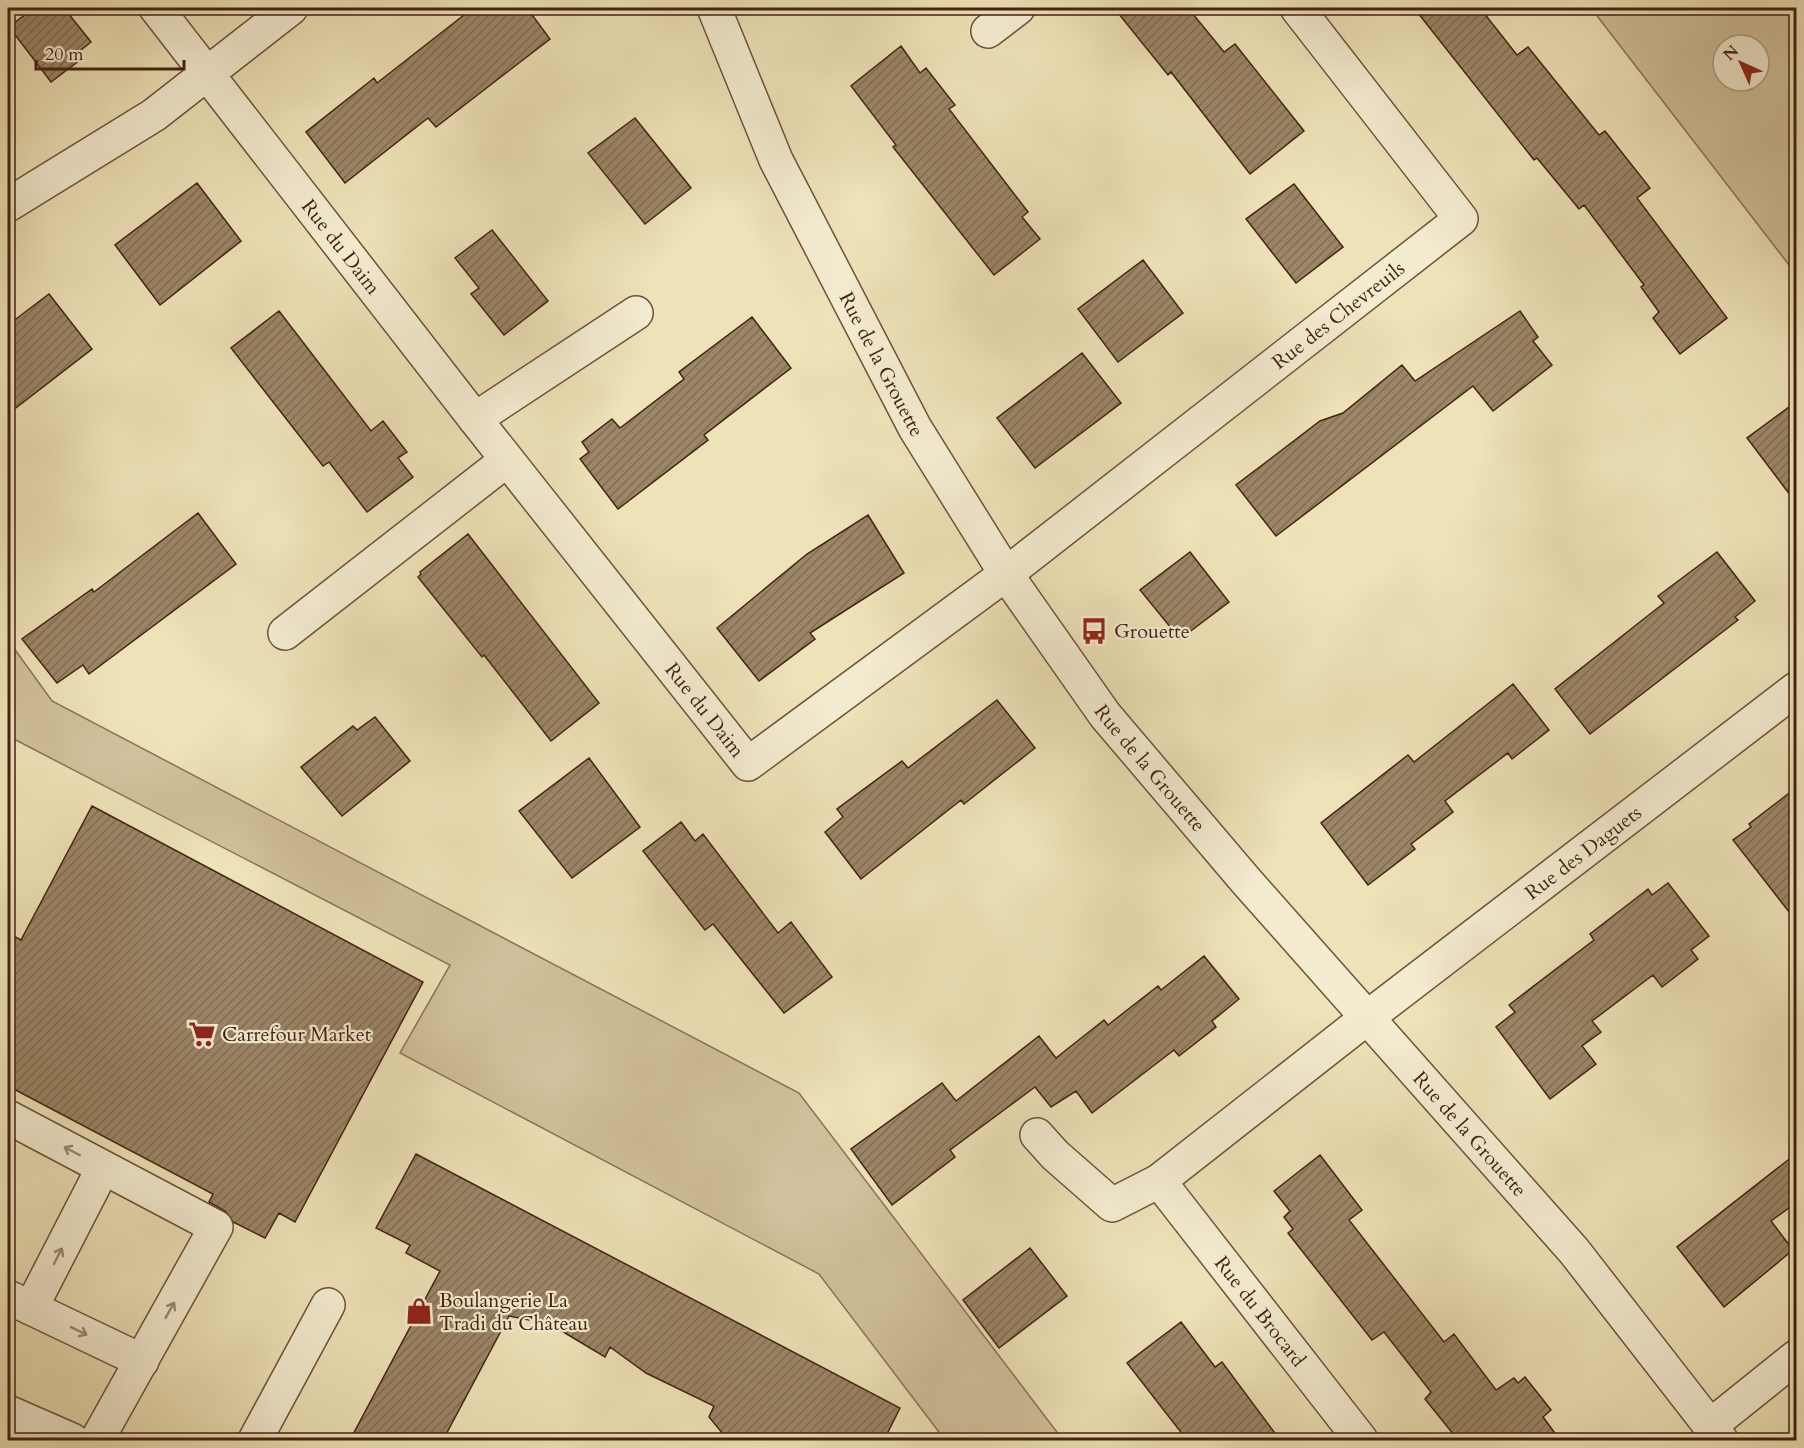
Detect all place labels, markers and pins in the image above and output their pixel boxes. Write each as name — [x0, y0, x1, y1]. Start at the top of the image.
bus stop icon: Grouette — [1079, 616, 1109, 646]
place label: Grouette — [1114, 618, 1190, 645]
supermarket icon: Carrefour Market — [187, 1019, 217, 1049]
place label: Carrefour Market — [222, 1021, 372, 1048]
place label: Boulangerie La Tradi du Château — [439, 1287, 588, 1337]
shop icon: Boulangerie La Tradi du Château — [404, 1296, 434, 1326]

